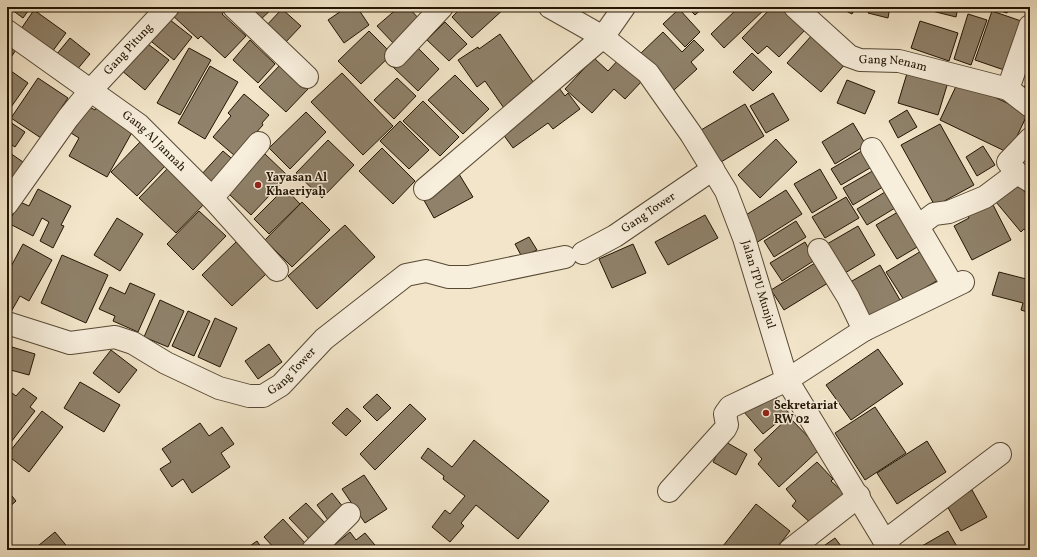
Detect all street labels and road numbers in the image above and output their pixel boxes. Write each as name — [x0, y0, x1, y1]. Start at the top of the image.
street label: Gang Pitung — [100, 20, 157, 79]
street label: Gang Nenam — [859, 52, 929, 76]
street label: Gang Al Jannah — [119, 107, 189, 175]
street label: Gang Tower — [618, 189, 679, 237]
street label: Jalan TPU Munjul — [737, 238, 779, 331]
street label: Gang Tower — [265, 344, 320, 399]

